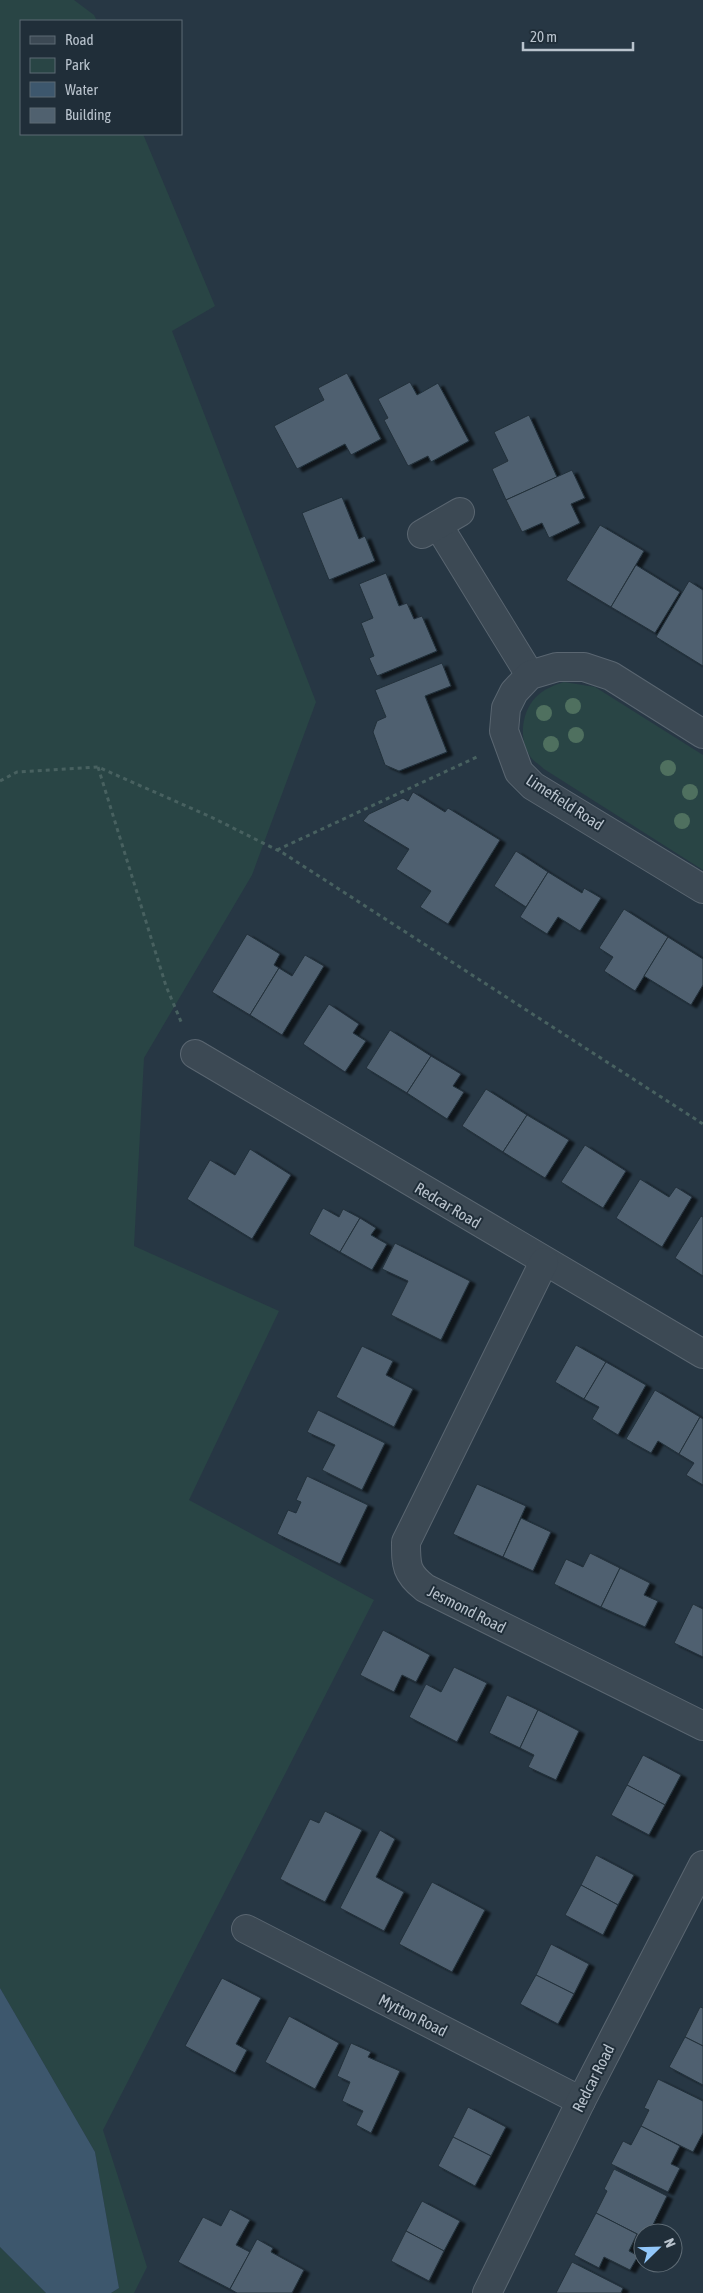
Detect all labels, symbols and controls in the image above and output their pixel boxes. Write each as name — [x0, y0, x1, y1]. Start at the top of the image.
legend — [20, 20, 182, 135]
scale bar — [523, 20, 633, 52]
text: 20 m — [530, 28, 557, 45]
text: Road — [65, 31, 94, 48]
text: Park — [65, 56, 90, 73]
text: Water — [65, 81, 98, 98]
text: Building — [65, 106, 111, 123]
street label: Limefield Road — [523, 770, 607, 834]
street label: Redcar Road — [412, 1178, 484, 1232]
street label: Jesmond Road — [425, 1582, 509, 1636]
street label: Mytton Road — [375, 1990, 450, 2041]
street label: Redcar Road — [568, 2041, 618, 2115]
north arrow — [633, 2223, 683, 2273]
text: N — [661, 2236, 679, 2250]

